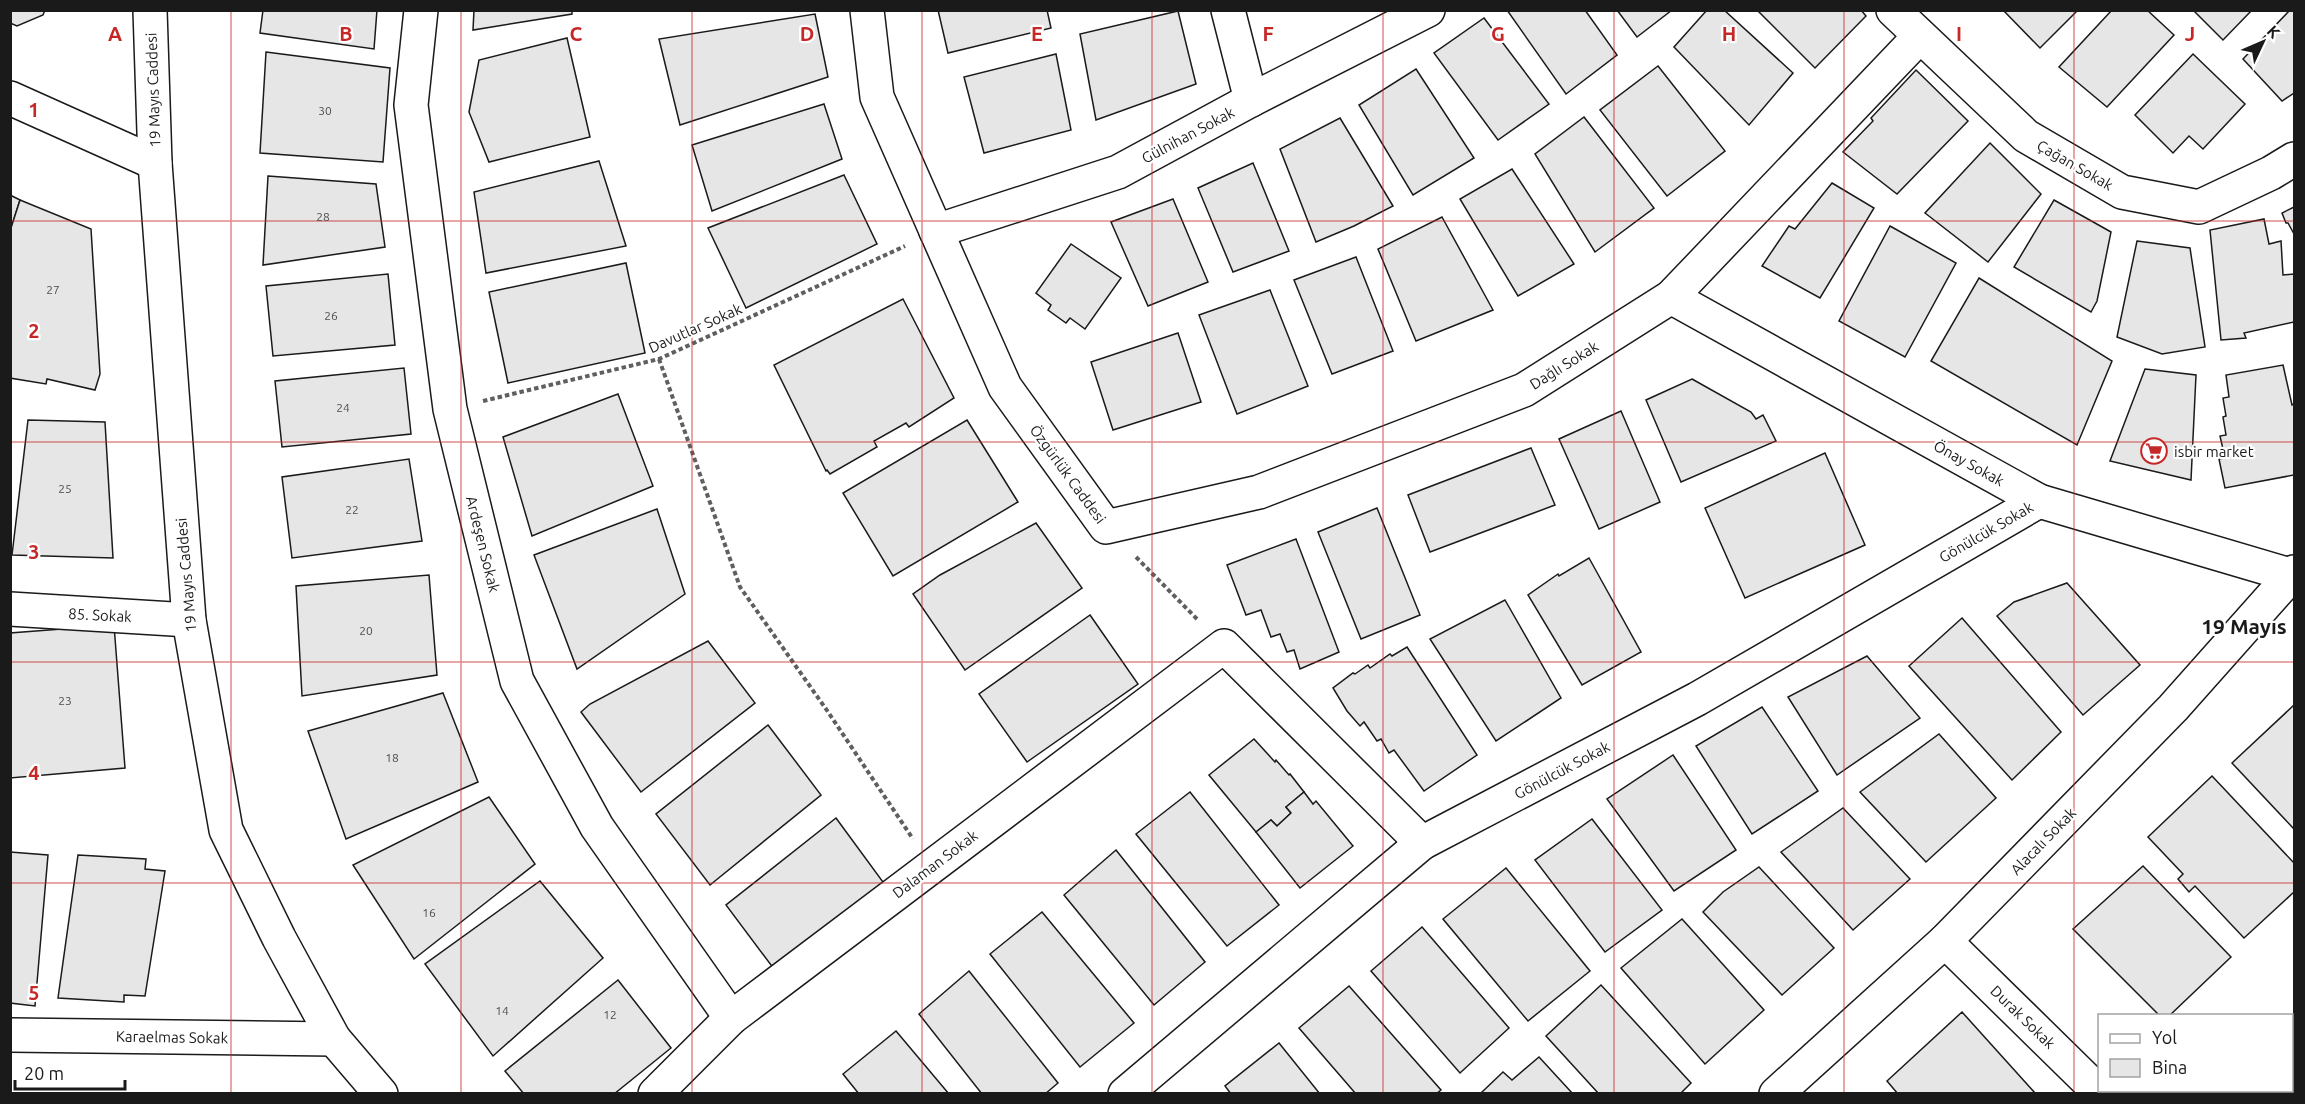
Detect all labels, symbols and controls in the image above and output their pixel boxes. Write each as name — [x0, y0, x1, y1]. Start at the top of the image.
north arrow — [2233, 12, 2293, 72]
text: A — [108, 22, 122, 45]
text: B — [339, 22, 353, 45]
text: C — [570, 22, 583, 45]
text: D — [800, 22, 814, 45]
text: E — [1031, 22, 1043, 45]
text: F — [1262, 22, 1274, 45]
text: G — [1491, 22, 1505, 45]
text: H — [1722, 22, 1736, 45]
text: I — [1956, 22, 1962, 45]
text: J — [2185, 22, 2195, 45]
text: K — [2264, 22, 2284, 42]
street label: 19 Mayıs Caddesi — [143, 32, 163, 148]
text: 1 — [28, 98, 40, 121]
street label: Gülnihan Sokak — [1139, 103, 1238, 167]
house number: 30 — [318, 104, 332, 117]
street label: Çağan Sokak — [2034, 136, 2116, 194]
house number: 28 — [316, 210, 330, 223]
house number: 27 — [46, 283, 60, 296]
street label: Davutlar Sokak — [646, 300, 745, 356]
house number: 26 — [324, 309, 338, 322]
text: 2 — [28, 319, 40, 342]
street label: Dağlı Sokak — [1527, 337, 1602, 393]
house number: 24 — [336, 401, 350, 414]
street label: Özgürlük Caddesi — [1027, 421, 1109, 527]
supermarket icon: isbir market — [2139, 436, 2169, 466]
street label: Önay Sokak — [1931, 437, 2008, 490]
place label: isbir market — [2174, 443, 2254, 460]
house number: 25 — [58, 482, 72, 495]
street label: Ardeşen Sokak — [463, 494, 503, 594]
street label: Gönülcük Sokak — [1936, 498, 2036, 566]
house number: 22 — [345, 503, 359, 516]
street label: 19 Mayıs Caddesi — [173, 517, 199, 633]
text: 3 — [28, 540, 40, 563]
street label: 85. Sokak — [68, 605, 133, 625]
district label: 19 Mayıs — [2201, 614, 2287, 638]
house number: 20 — [359, 624, 373, 637]
house number: 23 — [58, 694, 72, 707]
street label: Gönülcük Sokak — [1511, 737, 1613, 802]
house number: 18 — [385, 751, 399, 764]
text: 4 — [28, 761, 40, 784]
street label: Alacalı Sokak — [2007, 804, 2079, 878]
street label: Dalaman Sokak — [889, 826, 981, 902]
house number: 16 — [422, 906, 436, 919]
text: 5 — [28, 981, 40, 1004]
street label: Durak Sokak — [1987, 982, 2059, 1052]
house number: 14 — [495, 1004, 509, 1017]
house number: 12 — [603, 1008, 617, 1021]
legend — [2098, 1014, 2293, 1092]
text: Yol — [2152, 1027, 2177, 1047]
street label: Karaelmas Sokak — [116, 1028, 229, 1046]
scale bar — [15, 1053, 124, 1091]
text: Bina — [2152, 1057, 2187, 1077]
text: 20 m — [24, 1063, 64, 1083]

